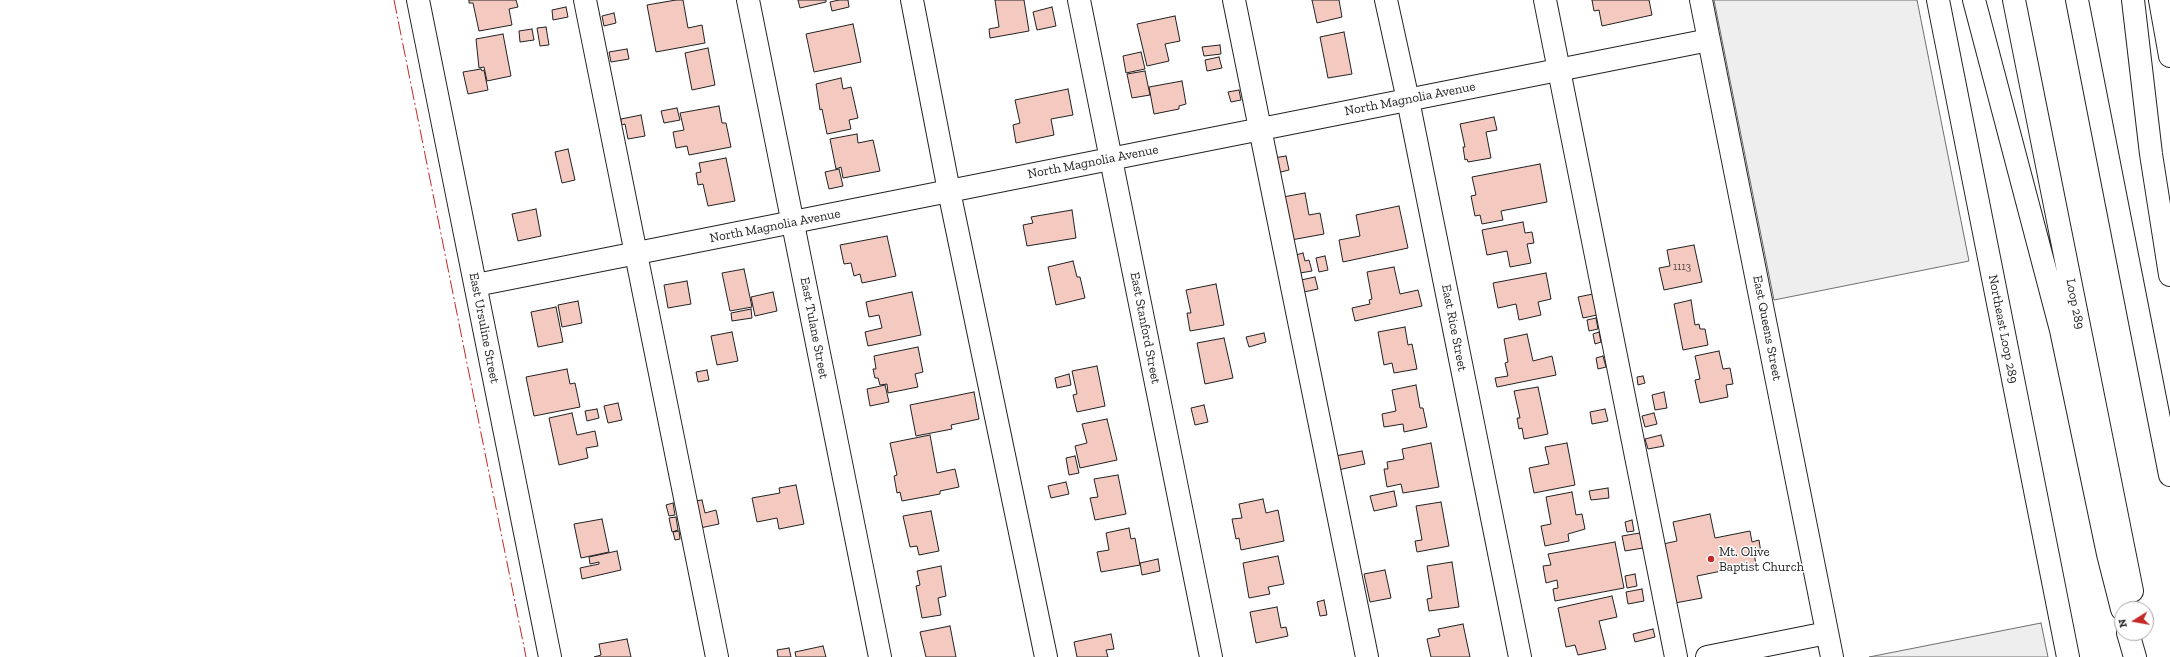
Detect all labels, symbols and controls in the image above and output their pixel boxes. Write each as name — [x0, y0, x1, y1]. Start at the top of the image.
street label: North Magnolia Avenue — [1343, 79, 1477, 119]
street label: North Magnolia Avenue — [1026, 142, 1160, 182]
street label: North Magnolia Avenue — [708, 206, 842, 246]
house number: 1113 — [1673, 260, 1691, 274]
street label: East Ursuline Street — [466, 271, 502, 385]
street label: East Stanford Street — [1127, 271, 1163, 385]
street label: Northeast Loop 289 — [1985, 273, 2021, 385]
street label: East Queens Street — [1749, 274, 1785, 382]
street label: East Tulane Street — [796, 276, 832, 380]
street label: Loop 289 — [2062, 277, 2088, 331]
street label: East Rice Street — [1438, 283, 1470, 373]
place label: Mt. Olive Baptist Church — [1719, 544, 1804, 575]
marker: Mt. Olive Baptist Church — [1706, 554, 1716, 564]
north arrow — [2114, 601, 2154, 641]
text: N — [2116, 618, 2130, 629]

